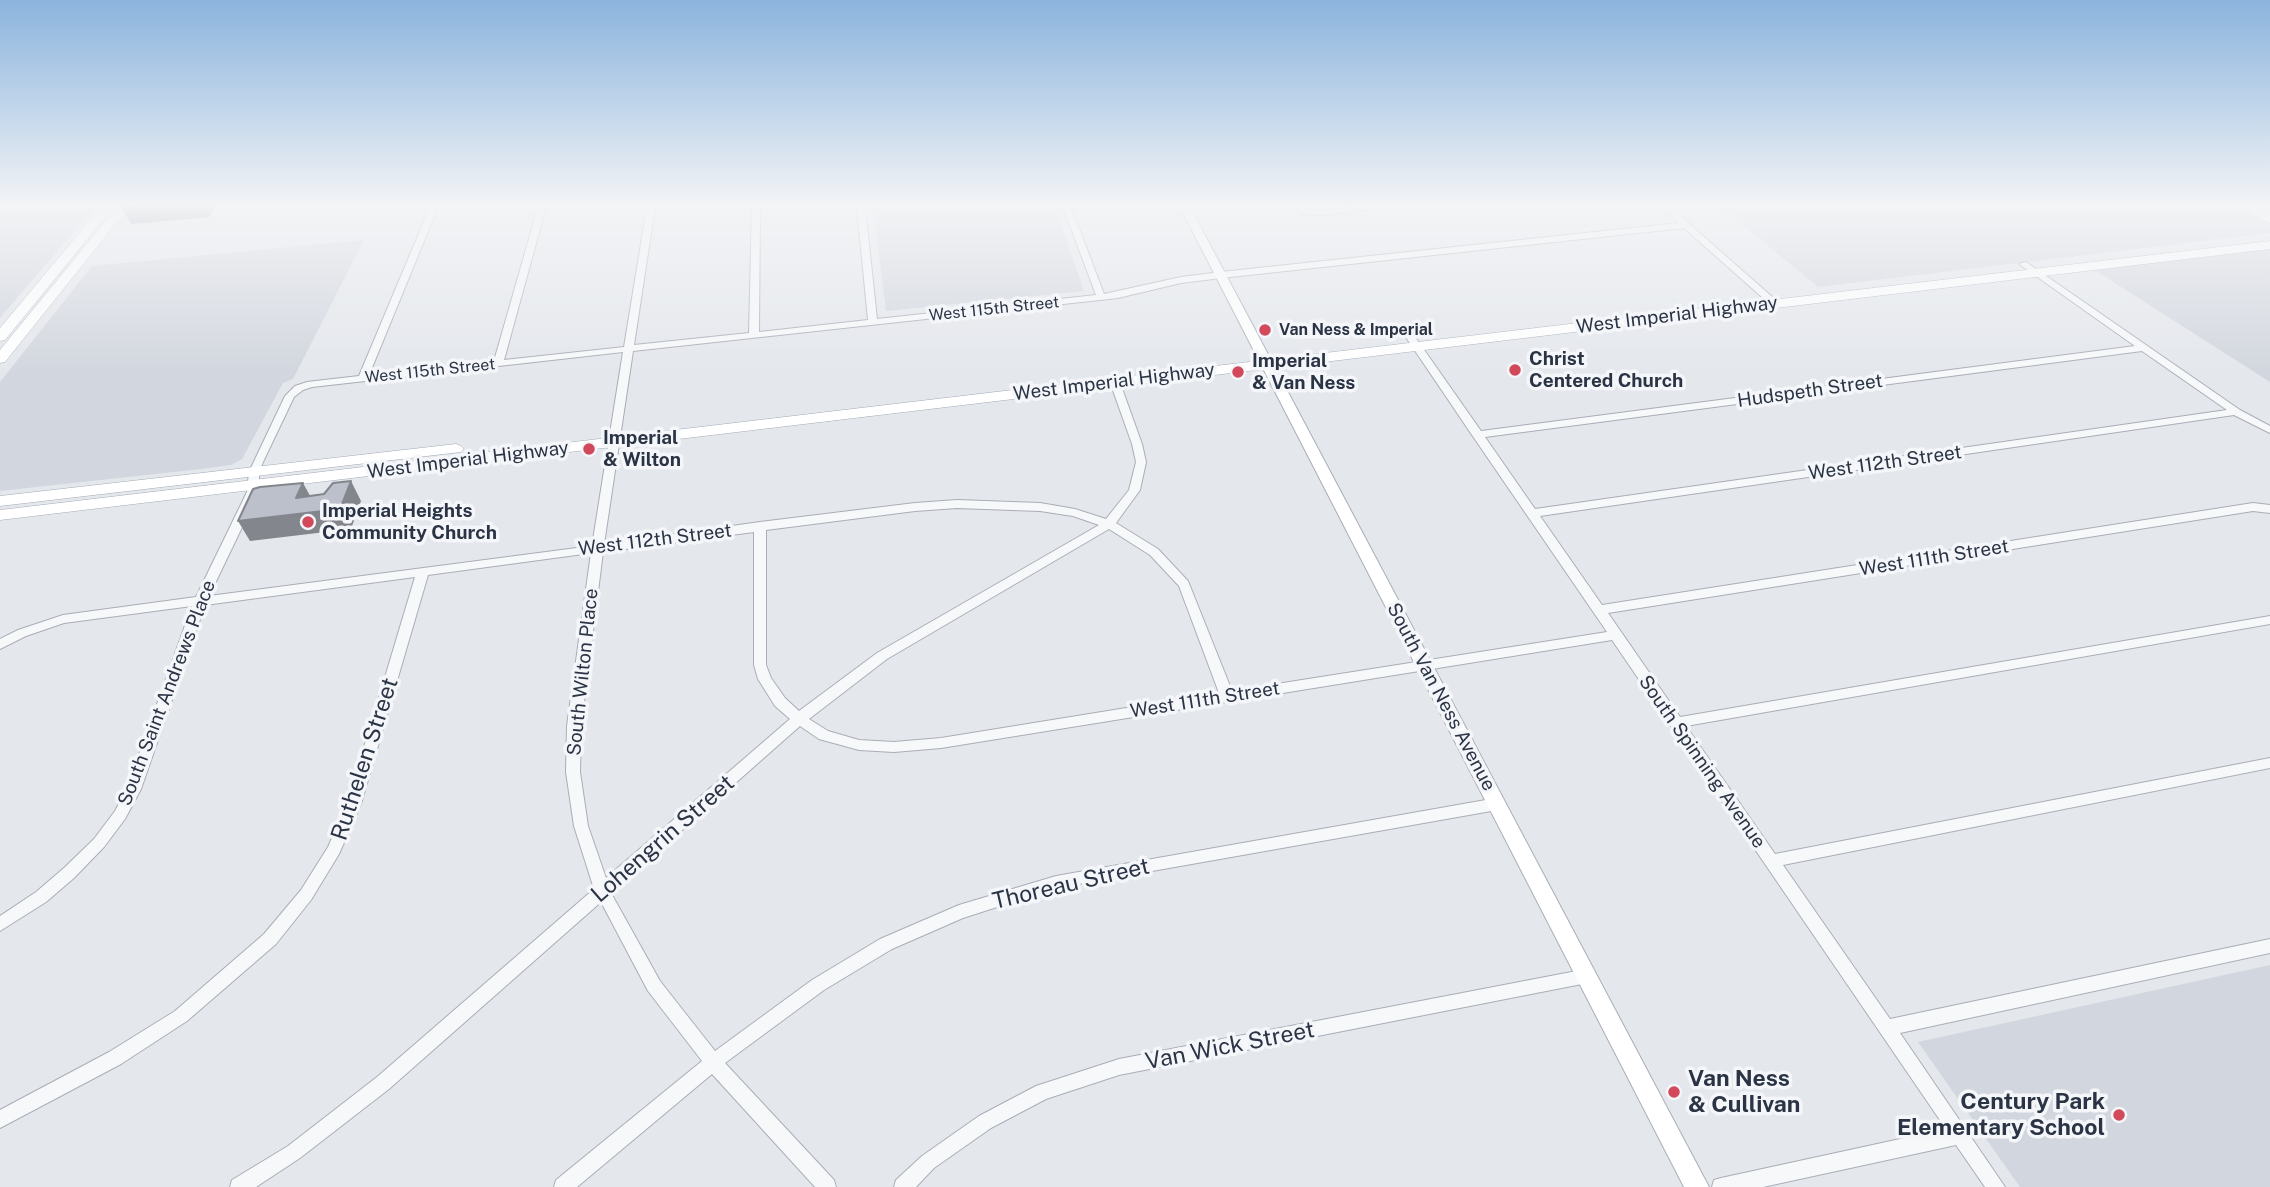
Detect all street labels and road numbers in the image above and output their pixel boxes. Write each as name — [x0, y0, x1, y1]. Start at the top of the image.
street label: West Imperial Highway — [1575, 291, 1779, 339]
street label: West 115th Street — [928, 293, 1060, 325]
street label: West 115th Street — [364, 355, 496, 387]
street label: West Imperial Highway — [1012, 358, 1216, 406]
street label: Hudspeth Street — [1736, 370, 1884, 412]
street label: West Imperial Highway — [366, 436, 570, 484]
street label: West 112th Street — [1807, 441, 1963, 485]
street label: West 112th Street — [577, 519, 733, 561]
street label: West 111th Street — [1858, 535, 2010, 581]
street label: South Saint Andrews Place — [113, 577, 221, 809]
street label: South Wilton Place — [563, 587, 603, 757]
street label: South Van Ness Avenue — [1382, 599, 1500, 795]
street label: South Spinning Avenue — [1634, 671, 1770, 853]
street label: Ruthelen Street — [326, 674, 404, 844]
street label: West 111th Street — [1129, 677, 1281, 723]
street label: Lohengrin Street — [586, 769, 740, 909]
street label: Thoreau Street — [990, 853, 1152, 915]
street label: Van Wick Street — [1143, 1016, 1317, 1076]

